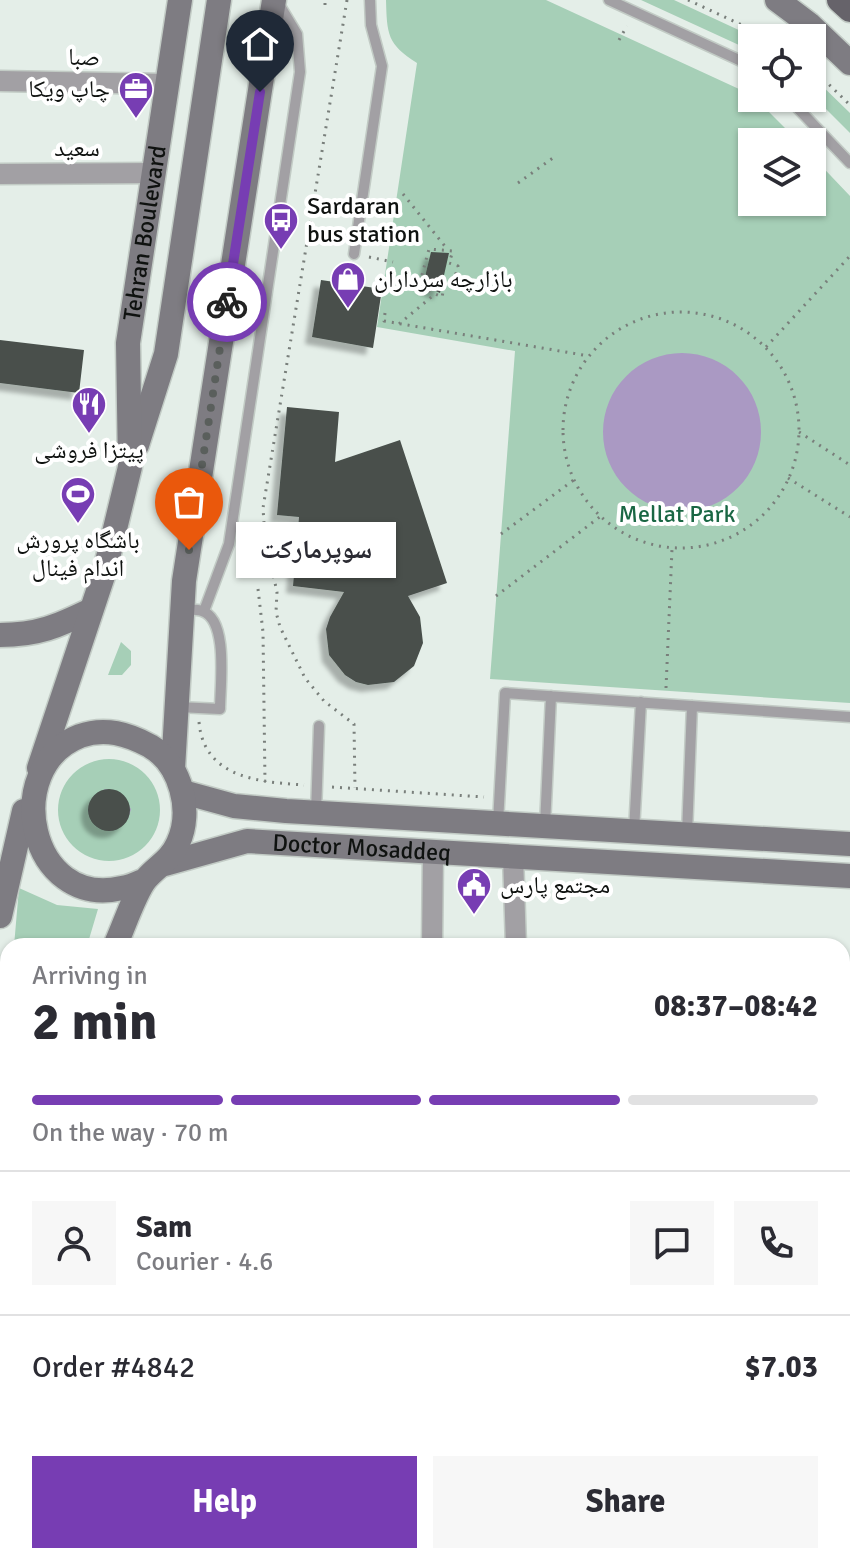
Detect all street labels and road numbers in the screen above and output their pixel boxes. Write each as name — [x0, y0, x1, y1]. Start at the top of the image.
street label: صبا — [68, 42, 100, 72]
street label: سعید — [54, 133, 100, 163]
street label: Tehran Boulevard — [117, 143, 173, 323]
street label: Doctor Mosaddeq — [272, 827, 452, 868]

